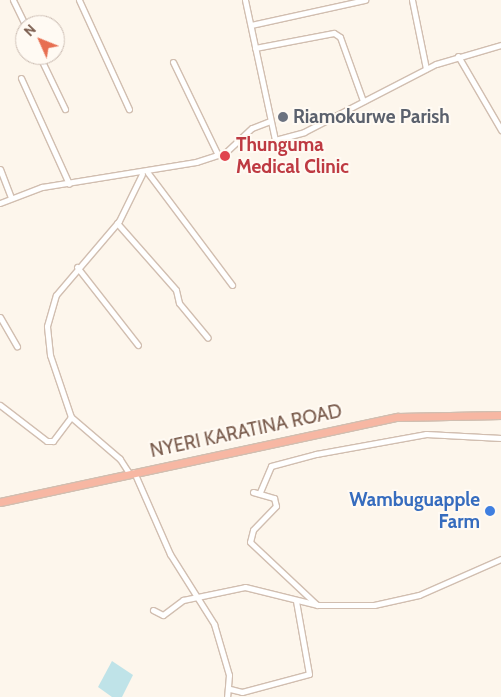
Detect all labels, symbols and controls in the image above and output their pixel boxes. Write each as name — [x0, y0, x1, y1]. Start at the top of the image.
north arrow — [15, 15, 65, 65]
text: N — [20, 20, 40, 40]
place label: Riamokurwe Parish — [293, 106, 450, 128]
marker: Riamokurwe Parish — [277, 111, 289, 123]
place label: Thunguma Medical Clinic — [236, 134, 349, 178]
marker: Thunguma Medical Clinic — [218, 149, 232, 163]
street label: NYERI KARATINA ROAD — [148, 400, 344, 462]
place label: Wambuguapple Farm — [349, 489, 480, 533]
marker: Wambuguapple Farm — [484, 505, 496, 517]

